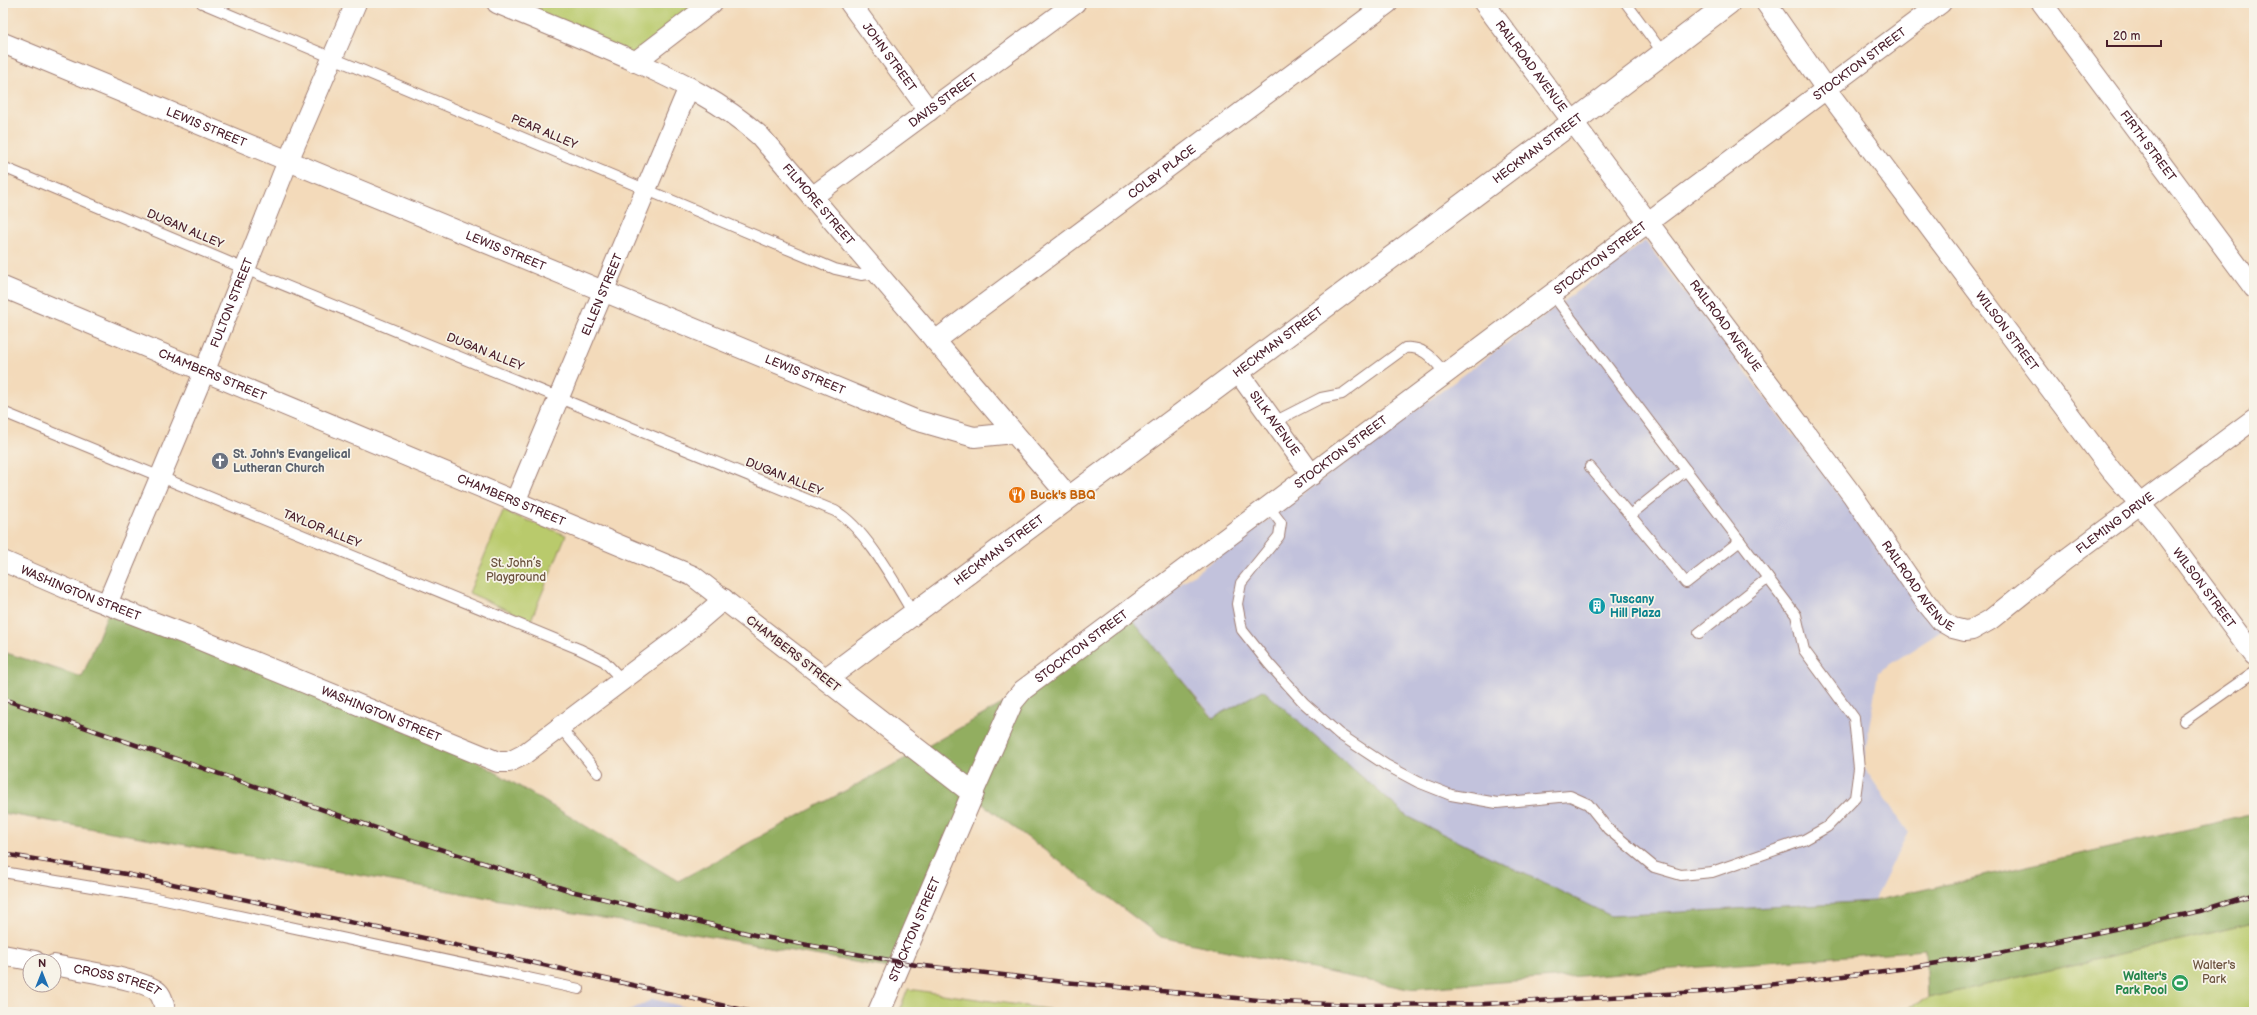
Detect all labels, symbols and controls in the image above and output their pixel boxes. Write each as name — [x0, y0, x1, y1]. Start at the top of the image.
street label: RAILROAD AVENUE — [1492, 17, 1571, 115]
street label: JOHN STREET — [859, 19, 920, 95]
scale bar — [2107, 22, 2161, 48]
street label: STOCKTON STREET — [1810, 24, 1910, 104]
text: 20 m — [2113, 29, 2140, 44]
street label: DAVIS STREET — [906, 69, 981, 131]
street label: LEWIS STREET — [164, 104, 249, 151]
street label: FIRTH STREET — [2117, 108, 2180, 185]
street label: HECKMAN STREET — [1490, 109, 1586, 187]
street label: PEAR ALLEY — [509, 111, 580, 153]
street label: COLBY PLACE — [1125, 141, 1199, 202]
street label: FILMORE STREET — [779, 160, 858, 249]
street label: DUGAN ALLEY — [144, 206, 227, 252]
street label: STOCKTON STREET — [1551, 218, 1650, 298]
street label: LEWIS STREET — [463, 228, 549, 274]
street label: ELLEN STREET — [578, 250, 626, 338]
street label: FULTON STREET — [207, 255, 257, 350]
street label: RAILROAD AVENUE — [1686, 277, 1765, 374]
street label: WILSON STREET — [1972, 288, 2042, 374]
street label: HECKMAN STREET — [1230, 303, 1326, 380]
street label: DUGAN ALLEY — [444, 330, 527, 375]
street label: CHAMBERS STREET — [156, 345, 269, 404]
street label: LEWIS STREET — [763, 351, 848, 398]
street label: SILK AVENUE — [1246, 388, 1303, 459]
street label: STOCKTON STREET — [1291, 412, 1391, 492]
place label: St. John's Evangelical Lutheran Church — [233, 447, 351, 476]
church icon: St. John's Evangelical Lutheran Church — [210, 451, 230, 471]
street label: DUGAN ALLEY — [743, 455, 826, 500]
street label: CHAMBERS STREET — [455, 471, 568, 529]
restaurant icon: Buck's BBQ — [1007, 485, 1027, 505]
place label: Buck's BBQ — [1030, 488, 1095, 503]
street label: FLEMING DRIVE — [2073, 489, 2157, 557]
street label: TAYLOR ALLEY — [281, 507, 364, 552]
street label: HECKMAN STREET — [951, 511, 1047, 589]
street label: RAILROAD AVENUE — [1878, 538, 1957, 634]
street label: WILSON STREET — [2170, 545, 2239, 631]
park label: St. John’s Playground — [486, 556, 546, 585]
street label: WASHINGTON STREET — [18, 562, 144, 624]
place label: Tuscany Hill Plaza — [1610, 592, 1661, 621]
building icon: Tuscany Hill Plaza — [1587, 596, 1607, 616]
street label: STOCKTON STREET — [1032, 606, 1132, 686]
street label: CHAMBERS STREET — [743, 612, 844, 696]
street label: WASHINGTON STREET — [319, 683, 444, 746]
street label: STOCKTON STREET — [885, 874, 944, 984]
north arrow — [22, 953, 62, 993]
text: N — [38, 957, 46, 970]
park label: Walter's Park — [2193, 958, 2235, 987]
street label: CROSS STREET — [72, 961, 165, 999]
place label: Walter's Park Pool — [2115, 969, 2167, 998]
sports icon: Walter's Park Pool — [2170, 973, 2190, 993]

